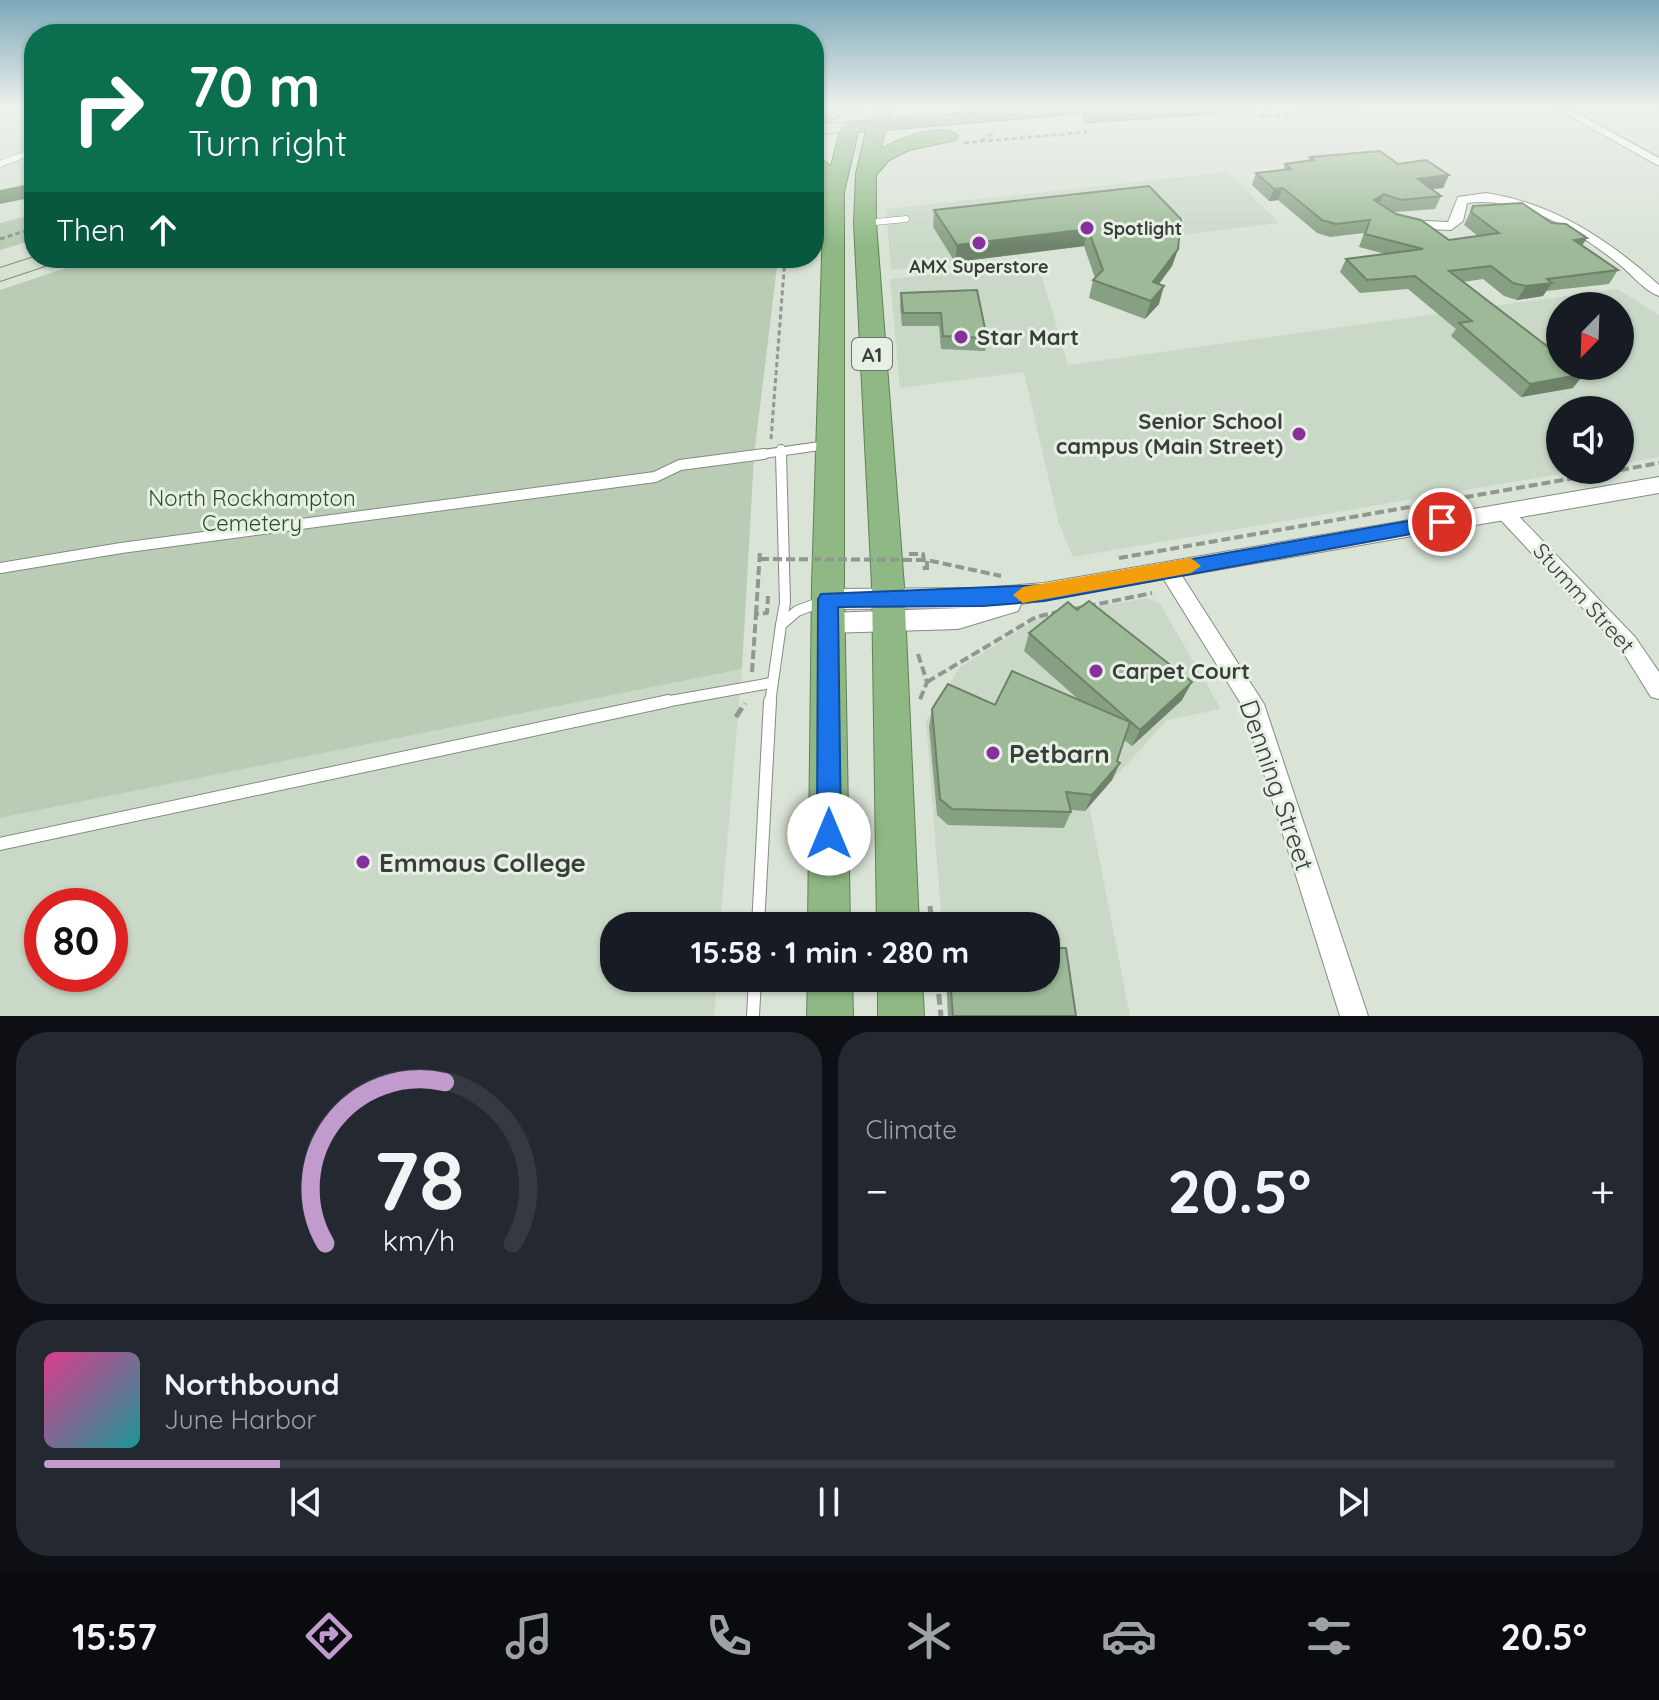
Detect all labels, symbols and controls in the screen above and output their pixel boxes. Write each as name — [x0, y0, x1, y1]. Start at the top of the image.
text: 70 m — [188, 51, 320, 121]
icon: right — [56, 56, 160, 160]
text: Turn right — [188, 120, 347, 165]
icon: ahead — [141, 208, 185, 252]
text: Then — [56, 211, 125, 249]
place label: Spotlight — [1103, 217, 1182, 240]
marker: Spotlight — [1078, 219, 1096, 237]
marker: AMX Superstore — [970, 234, 988, 252]
place label: AMX Superstore — [909, 255, 1049, 278]
north arrow — [1546, 292, 1634, 380]
map controls — [1546, 292, 1634, 484]
place label: Star Mart — [977, 323, 1079, 351]
marker: Star Mart — [952, 328, 970, 346]
road number: A1 — [852, 338, 892, 370]
button: sound — [1546, 396, 1634, 484]
place label: Senior School campus (Main Street) — [1056, 407, 1283, 460]
marker: Senior School campus (Main Street) — [1290, 425, 1308, 443]
park label: North Rockhampton Cemetery — [148, 484, 356, 537]
pin — [1408, 488, 1476, 556]
icon: arrive — [1420, 500, 1464, 544]
street label: Stumm Street — [1527, 537, 1641, 659]
place label: Carpet Court — [1112, 657, 1250, 685]
marker: Carpet Court — [1087, 662, 1105, 680]
street label: Denning Street — [1232, 695, 1322, 875]
place label: Petbarn — [1009, 737, 1110, 770]
marker: Petbarn — [984, 744, 1002, 762]
position arrow — [787, 792, 871, 876]
place label: Emmaus College — [379, 846, 586, 879]
marker: Emmaus College — [354, 853, 372, 871]
speed limit sign: 80 — [24, 888, 128, 992]
text: 15:58 · 1 min · 280 m — [691, 933, 969, 971]
text: Climate — [866, 1113, 957, 1146]
text: 78 — [373, 1127, 464, 1231]
text: 20.5° — [1167, 1153, 1311, 1228]
text: − — [866, 1163, 888, 1218]
text: + — [1590, 1163, 1615, 1218]
text: km/h — [382, 1222, 455, 1258]
text: Northbound — [164, 1365, 340, 1403]
text: June Harbor — [164, 1403, 316, 1436]
icon: previous — [284, 1480, 328, 1524]
icon: pause — [807, 1480, 851, 1524]
icon: next — [1331, 1480, 1375, 1524]
icon: directions — [301, 1608, 357, 1664]
icon: music — [501, 1608, 557, 1664]
icon: phone — [701, 1608, 757, 1664]
icon: climate — [901, 1608, 957, 1664]
icon: car — [1101, 1608, 1157, 1664]
icon: filters — [1301, 1608, 1357, 1664]
text: 15:57 — [72, 1614, 157, 1659]
text: 20.5° — [1500, 1614, 1587, 1659]

